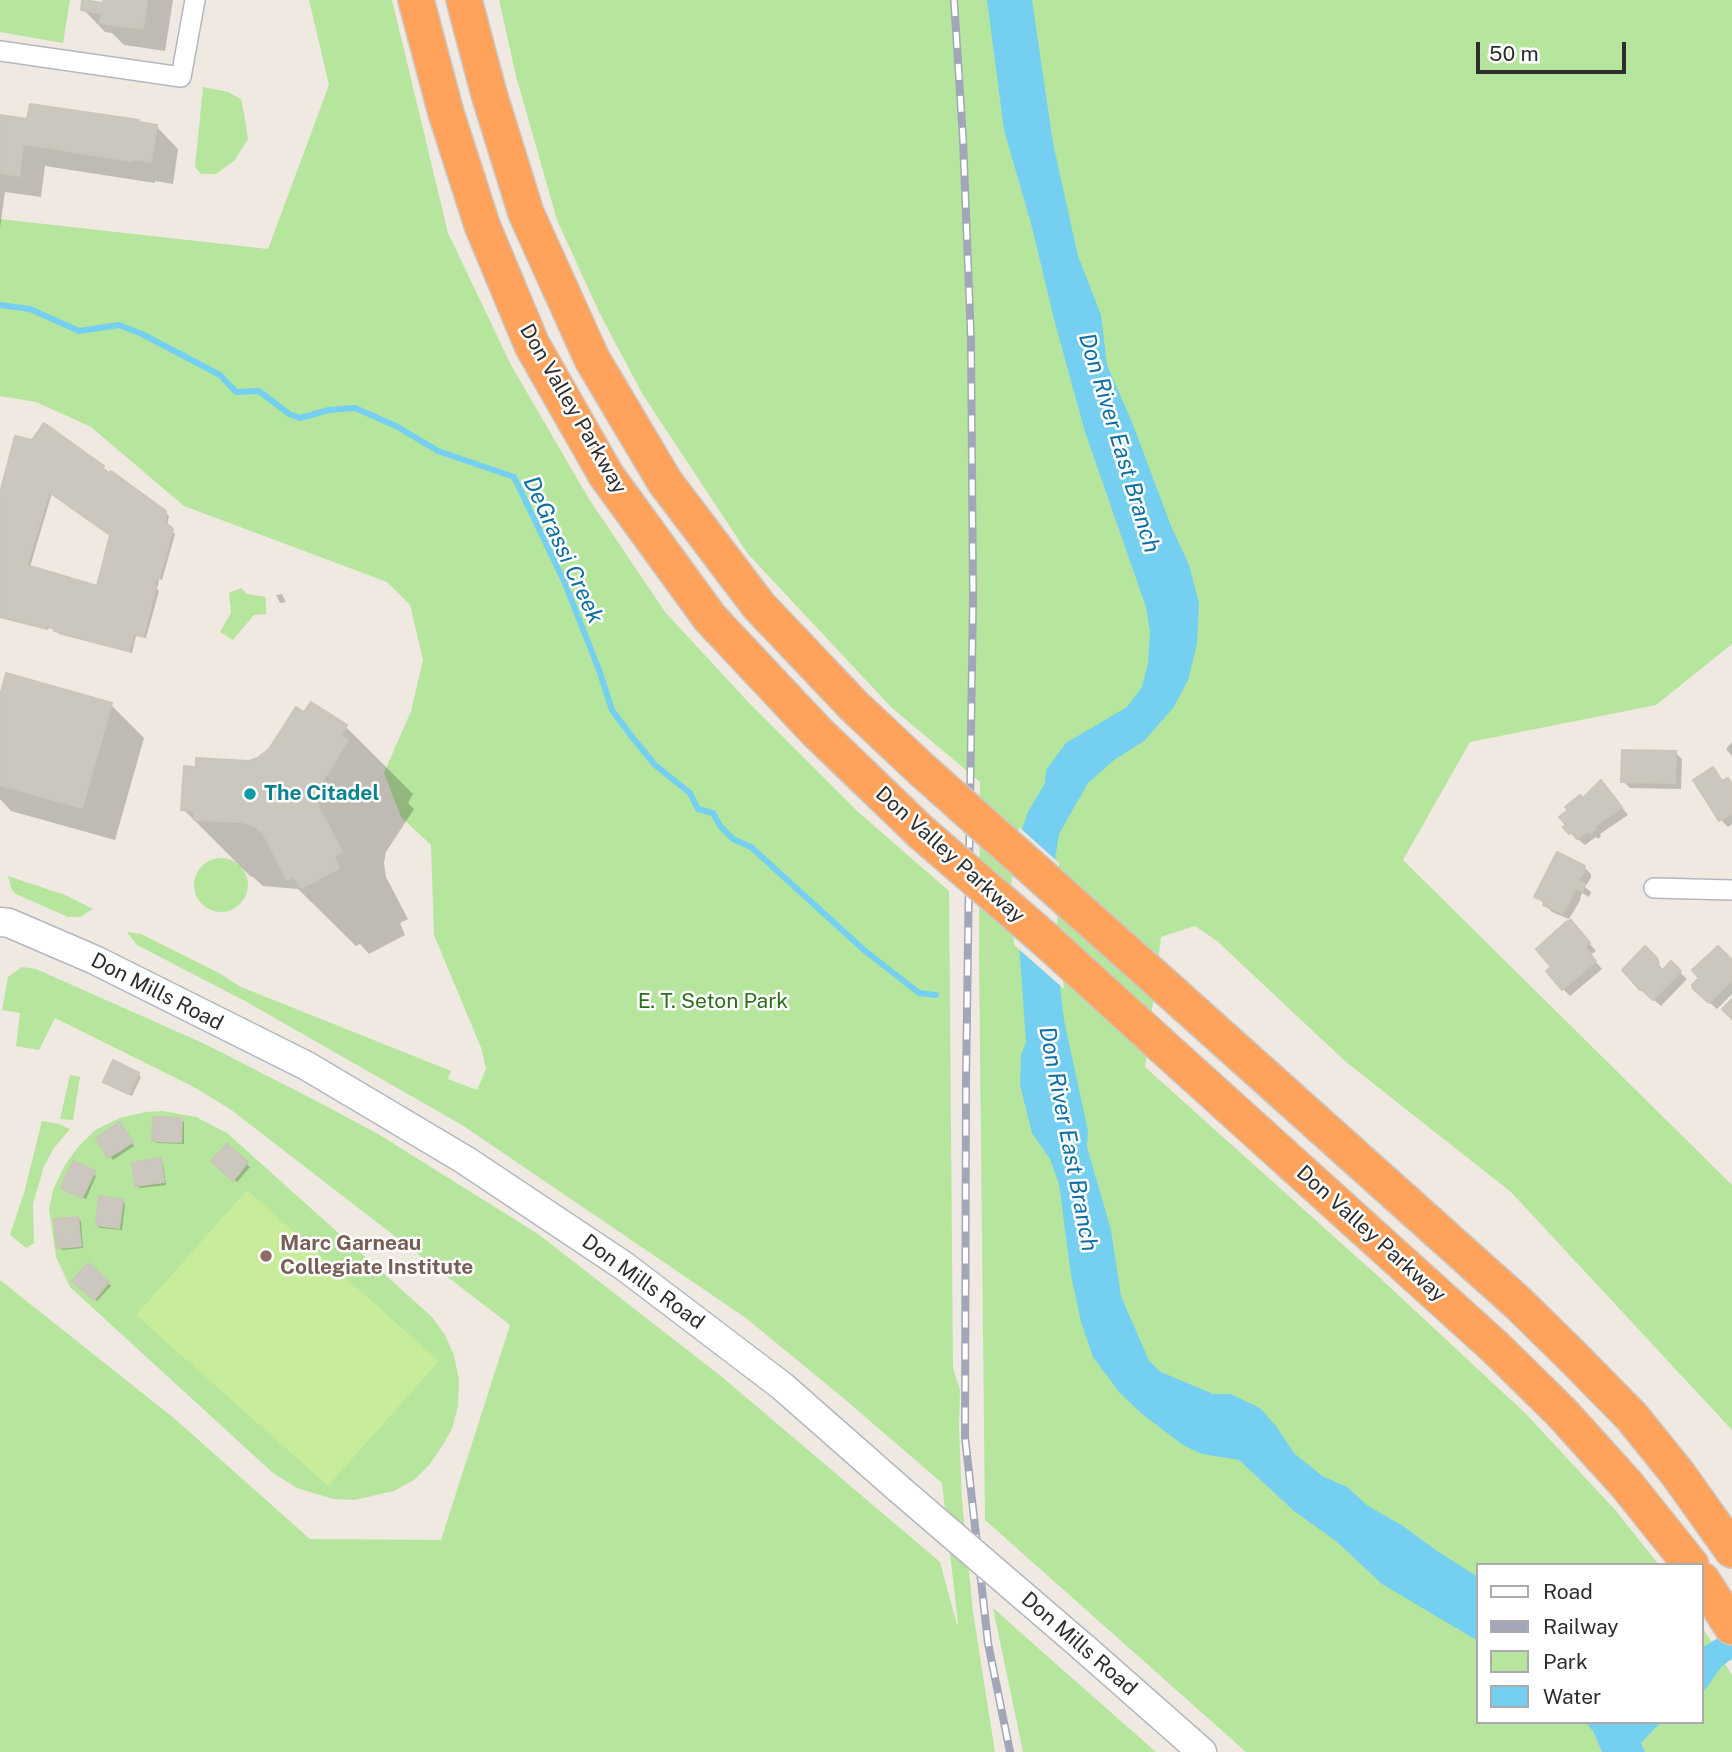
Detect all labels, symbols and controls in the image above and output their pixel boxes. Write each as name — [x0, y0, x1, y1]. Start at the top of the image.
scale bar — [1480, 28, 1630, 72]
text: 50 m — [1489, 41, 1539, 66]
street label: Don Valley Parkway — [514, 319, 632, 499]
water label: Don River East Branch — [1072, 330, 1166, 556]
water label: DeGrassi Creek — [517, 472, 609, 628]
place label: The Citadel — [264, 781, 379, 807]
street label: Don Valley Parkway — [870, 781, 1030, 929]
marker: The Citadel — [242, 786, 258, 802]
street label: Don Mills Road — [87, 948, 227, 1036]
park label: E. T. Seton Park — [638, 989, 788, 1015]
water label: Don River East Branch — [1033, 1024, 1103, 1254]
street label: Don Valley Parkway — [1291, 1160, 1451, 1308]
street label: Don Mills Road — [577, 1229, 709, 1335]
place label: Marc Garneau Collegiate Institute — [280, 1231, 473, 1281]
marker: Marc Garneau Collegiate Institute — [258, 1248, 274, 1264]
legend — [1476, 1563, 1704, 1724]
text: Road — [1543, 1579, 1593, 1604]
street label: Don Mills Road — [1016, 1587, 1142, 1701]
text: Railway — [1543, 1614, 1619, 1639]
text: Park — [1543, 1649, 1588, 1674]
text: Water — [1543, 1684, 1601, 1709]

